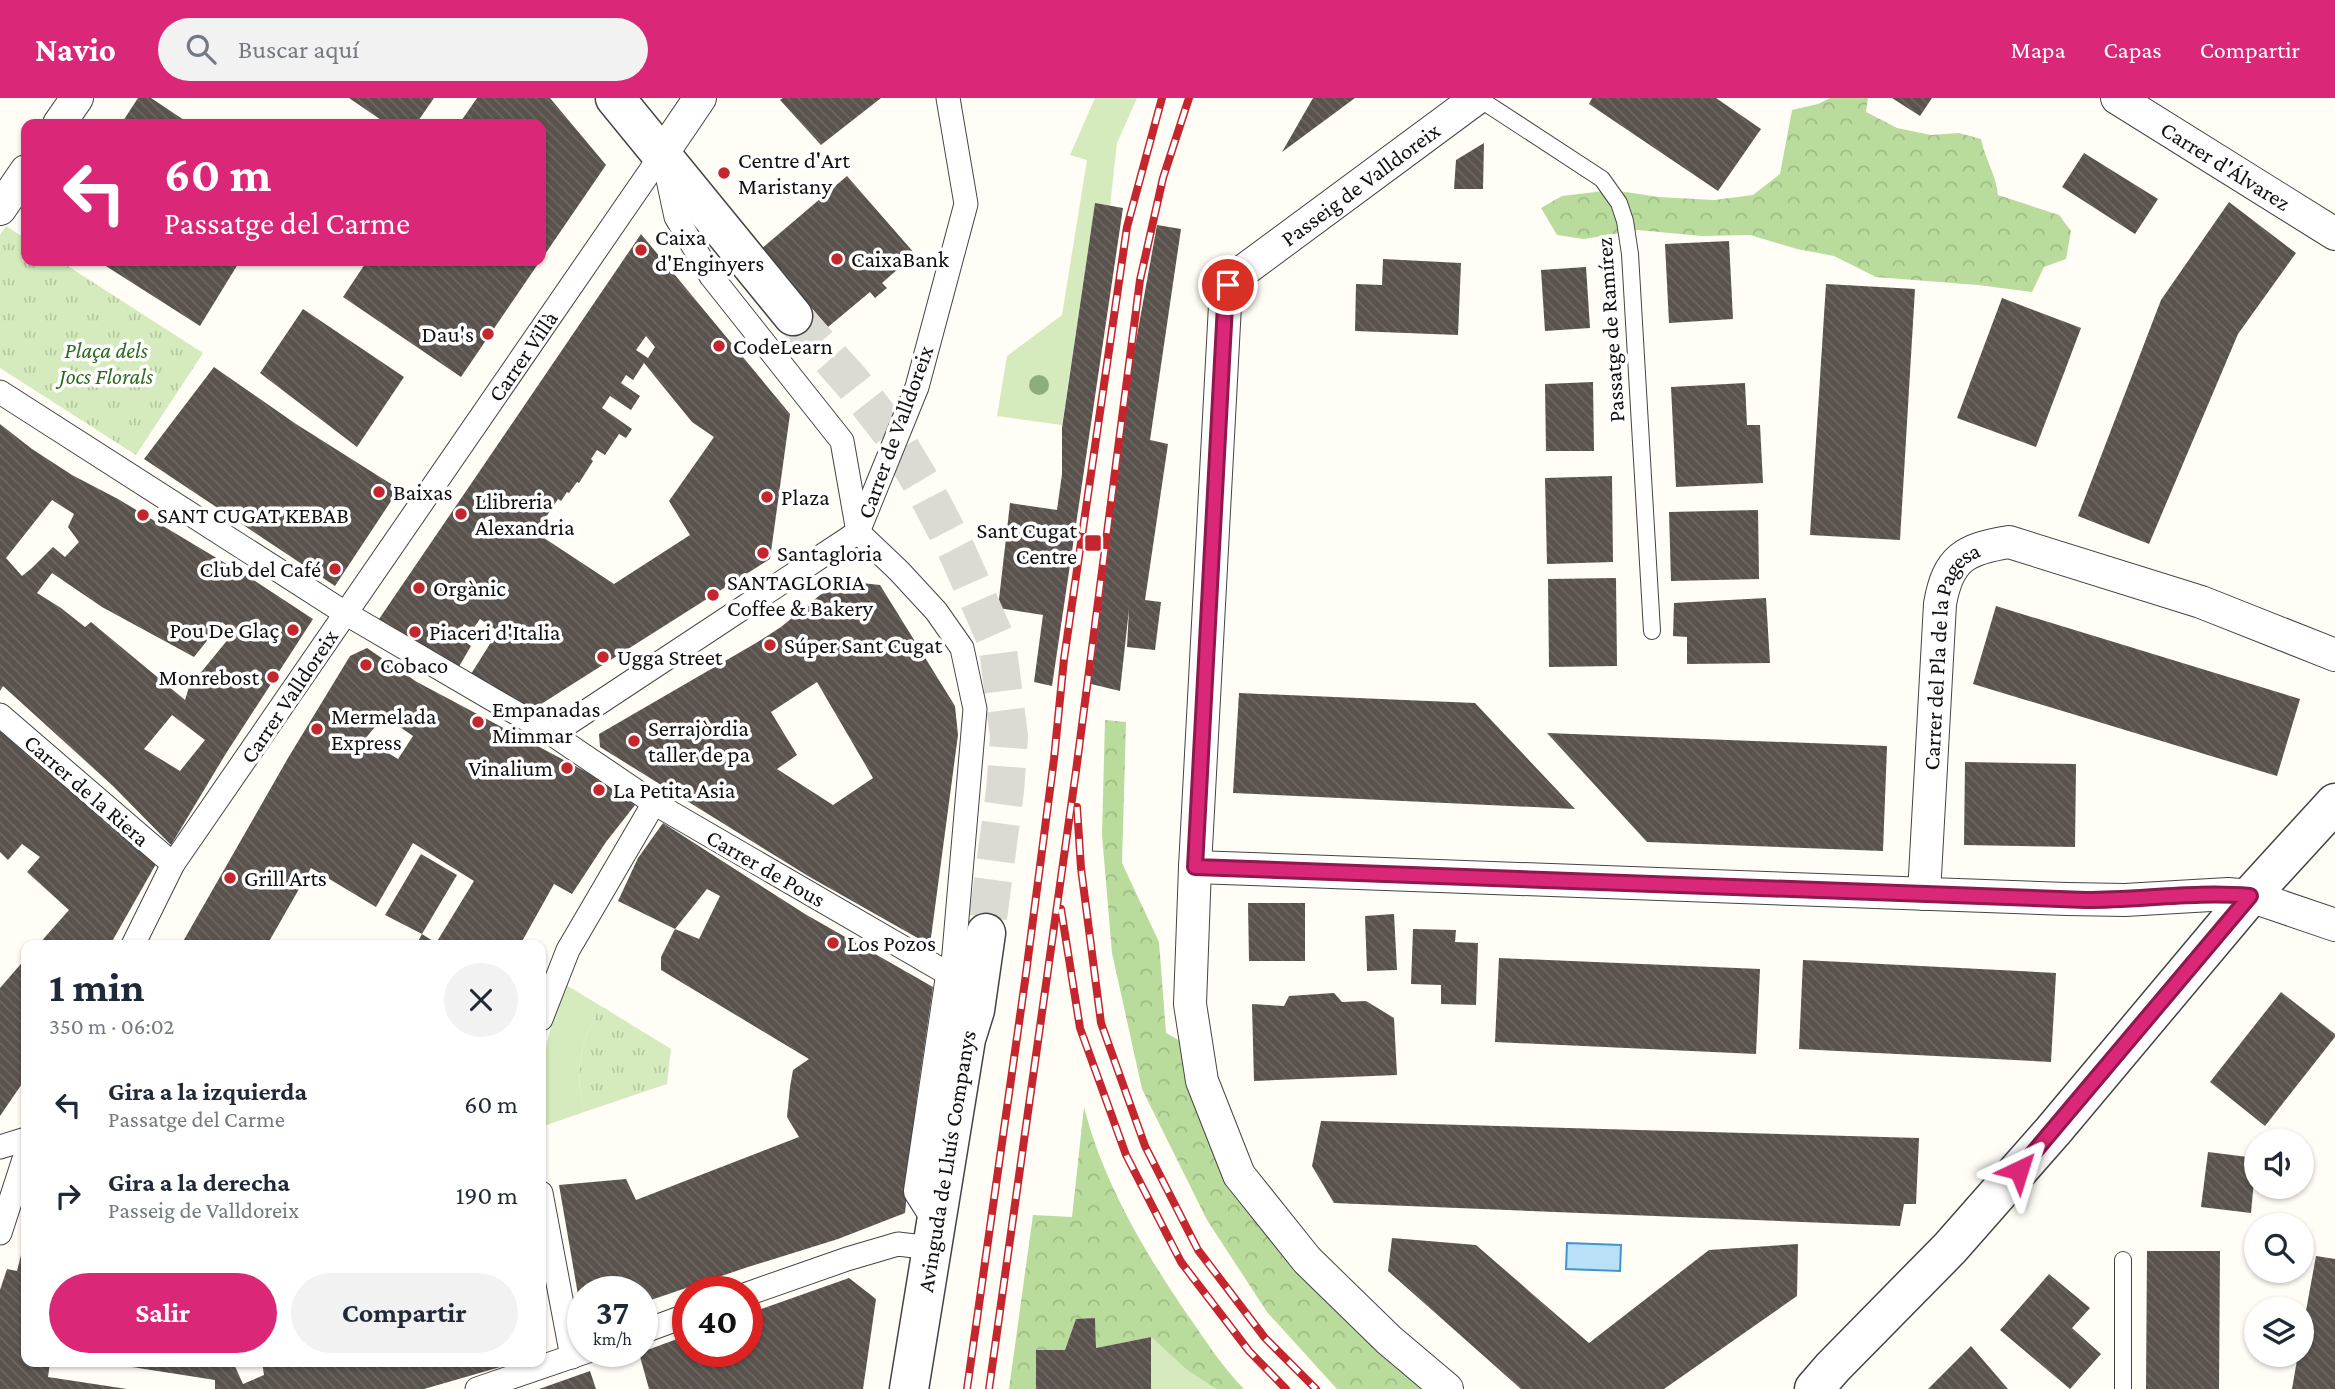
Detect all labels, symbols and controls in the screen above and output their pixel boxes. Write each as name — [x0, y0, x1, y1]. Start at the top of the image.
search box — [158, 18, 648, 81]
icon: search — [182, 30, 220, 68]
text: Navio — [35, 31, 116, 68]
text: Buscar aquí — [238, 35, 359, 64]
text: Mapa — [2011, 36, 2066, 63]
text: Capas — [2104, 36, 2162, 63]
text: Compartir — [2200, 36, 2300, 63]
street label: Carrer d'Álvarez — [2156, 116, 2295, 216]
street label: Passeig de Valldoreix — [1276, 117, 1445, 251]
icon: left — [49, 147, 140, 238]
text: 60 m — [164, 147, 271, 202]
place label: Centre d'Art Maristany — [738, 147, 850, 199]
marker: Centre d'Art Maristany — [716, 165, 732, 181]
text: Passatge del Carme — [164, 205, 410, 241]
place label: Caixa d'Enginyers — [655, 224, 764, 276]
street label: Passatge de Ramírez — [1591, 236, 1629, 423]
marker: Caixa d'Enginyers — [633, 242, 649, 258]
place label: CaixaBank — [851, 246, 949, 272]
marker: CaixaBank — [829, 251, 845, 267]
pin — [1198, 255, 1258, 315]
icon: arrive — [1209, 266, 1247, 304]
street label: Carrer Villà — [483, 306, 563, 406]
place label: Dau's — [422, 321, 474, 347]
marker: Dau's — [480, 326, 496, 342]
place label: CodeLearn — [733, 333, 833, 359]
park label: Plaça dels Jocs Florals — [55, 337, 154, 389]
marker: CodeLearn — [711, 338, 727, 354]
street label: Carrer de Valldoreix — [852, 342, 938, 522]
place label: Baixas — [393, 479, 453, 505]
marker: Baixas — [371, 484, 387, 500]
place label: Plaza — [781, 484, 830, 510]
place label: Llibreria Alexandria — [475, 488, 575, 540]
marker: Plaza — [759, 489, 775, 505]
place label: SANT CUGAT KEBAB — [157, 502, 349, 528]
marker: Llibreria Alexandria — [453, 506, 469, 522]
marker: SANT CUGAT KEBAB — [135, 507, 151, 523]
place label: Sant Cugat Centre — [976, 517, 1077, 569]
marker: Sant Cugat Centre — [1083, 533, 1103, 553]
street label: Carrer del Pla de la Pagesa — [1918, 537, 1984, 771]
place label: Santagloria — [777, 540, 883, 566]
marker: Santagloria — [755, 545, 771, 561]
place label: Club del Café — [200, 556, 321, 582]
marker: Club del Café — [327, 561, 343, 577]
place label: SANTAGLORIA Coffee & Bakery — [727, 569, 874, 621]
place label: Orgànic — [433, 575, 506, 601]
marker: Orgànic — [411, 580, 427, 596]
marker: SANTAGLORIA Coffee & Bakery — [705, 587, 721, 603]
place label: Pou De Glaç — [169, 617, 279, 643]
place label: Piaceri d'Italia — [429, 619, 561, 645]
marker: Pou De Glaç — [285, 622, 301, 638]
street label: Carrer Valldoreix — [235, 624, 343, 768]
marker: Piaceri d'Italia — [407, 624, 423, 640]
place label: Súper Sant Cugat — [784, 632, 943, 658]
marker: Súper Sant Cugat — [762, 637, 778, 653]
place label: Ugga Street — [617, 644, 723, 670]
marker: Ugga Street — [595, 649, 611, 665]
place label: Cobaco — [380, 652, 448, 678]
marker: Cobaco — [358, 657, 374, 673]
place label: Monrebost — [159, 664, 259, 690]
marker: Monrebost — [265, 669, 281, 685]
place label: Empanadas Mimmar — [492, 696, 600, 748]
place label: Mermelada Express — [331, 703, 437, 755]
marker: Empanadas Mimmar — [470, 714, 486, 730]
place label: Serrajòrdia taller de pa — [648, 715, 750, 767]
marker: Mermelada Express — [309, 721, 325, 737]
street label: Carrer de la Riera — [19, 729, 155, 852]
marker: Serrajòrdia taller de pa — [626, 733, 642, 749]
place label: Vinalium — [468, 755, 553, 781]
marker: Vinalium — [559, 760, 575, 776]
place label: La Petita Asia — [613, 777, 736, 803]
marker: La Petita Asia — [591, 782, 607, 798]
street label: Carrer de Pous — [702, 824, 830, 912]
place label: Grill Arts — [244, 865, 327, 891]
marker: Grill Arts — [222, 870, 238, 886]
place label: Los Pozos — [847, 930, 936, 956]
marker: Los Pozos — [825, 935, 841, 951]
text: 1 min — [49, 963, 145, 1010]
button: close — [444, 963, 518, 1037]
text: 350 m · 06:02 — [49, 1013, 174, 1039]
street label: Avinguda de Lluís Companys — [912, 1026, 981, 1294]
text: Gira a la izquierda — [108, 1077, 307, 1106]
icon: left — [49, 1086, 87, 1124]
text: 60 m — [464, 1090, 518, 1119]
text: Passatge del Carme — [108, 1106, 285, 1132]
map controls — [2244, 1129, 2314, 1367]
button: sound — [2244, 1129, 2314, 1199]
position arrow — [1982, 1133, 2056, 1207]
text: Gira a la derecha — [108, 1168, 290, 1197]
icon: right — [49, 1177, 87, 1215]
text: 190 m — [456, 1181, 518, 1210]
text: Passeig de Valldoreix — [108, 1197, 299, 1223]
button: search — [2244, 1213, 2314, 1283]
button: Salir — [49, 1273, 277, 1353]
button: Compartir — [291, 1273, 518, 1353]
speed limit sign: 40 — [672, 1276, 763, 1367]
text: 37 — [596, 1293, 629, 1332]
button: layers — [2244, 1297, 2314, 1367]
text: km/h — [593, 1329, 632, 1349]

